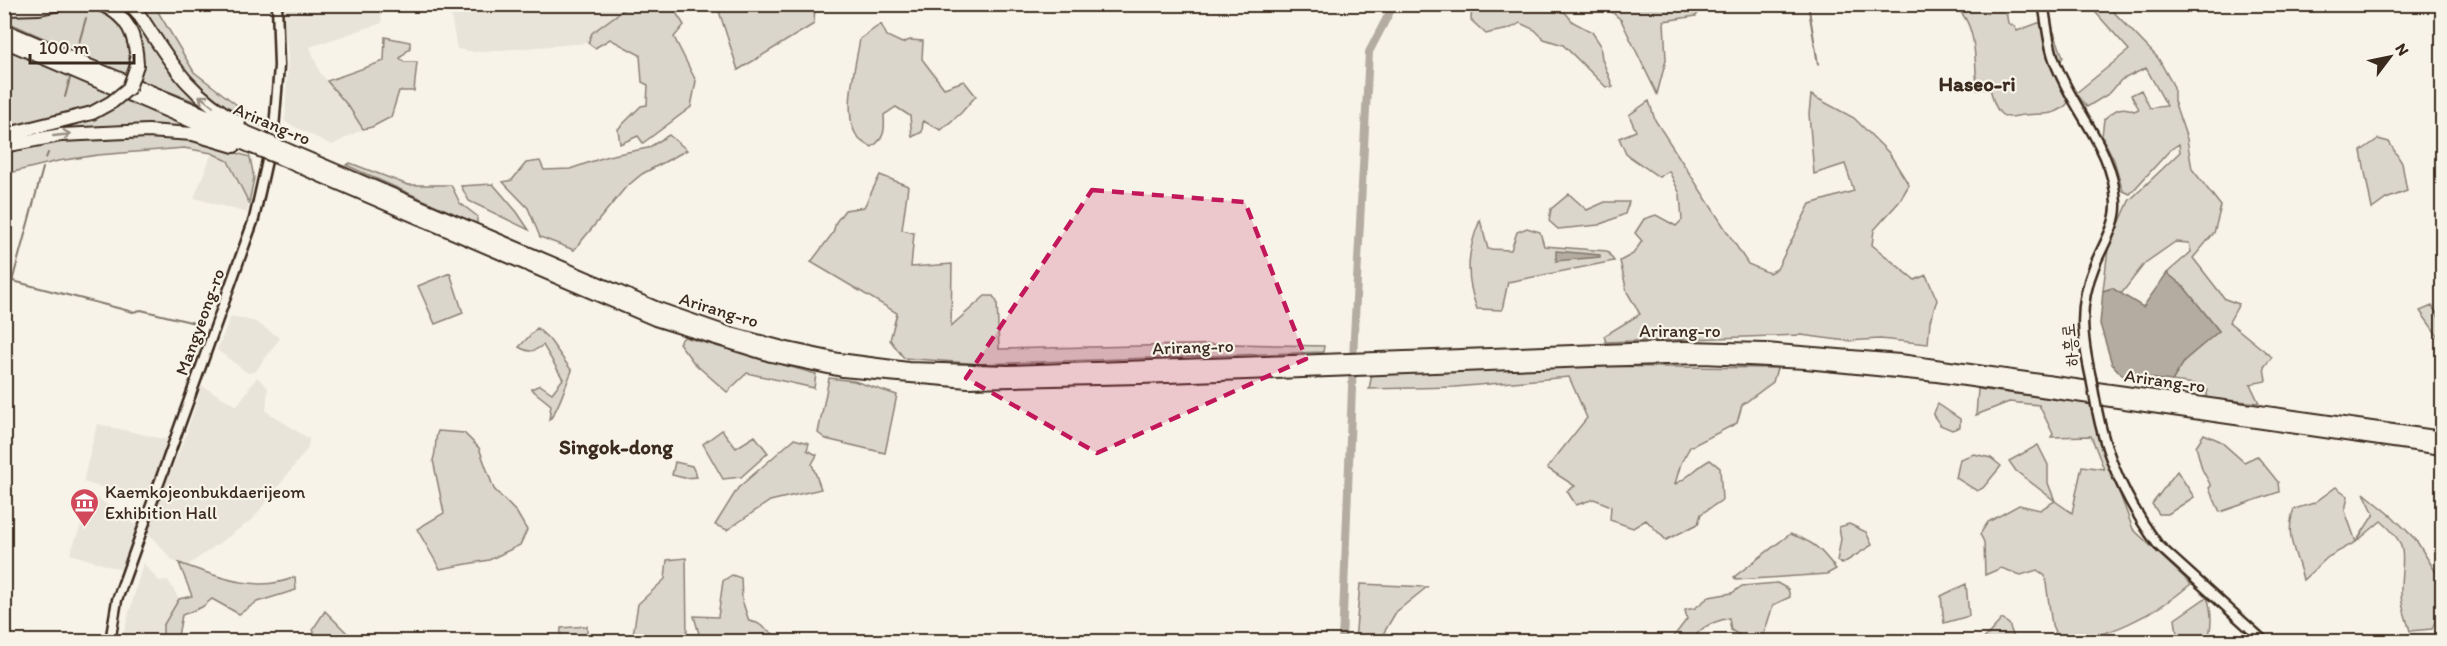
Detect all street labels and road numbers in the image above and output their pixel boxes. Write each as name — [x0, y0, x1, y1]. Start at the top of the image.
street label: Arirang-ro — [230, 98, 314, 150]
street label: Mangyeong-ro — [171, 266, 229, 378]
street label: Arirang-ro — [677, 288, 761, 332]
street label: Arirang-ro — [1639, 320, 1721, 342]
street label: 하흥로 — [2057, 322, 2083, 368]
street label: Arirang-ro — [1152, 335, 1234, 359]
street label: Arirang-ro — [2123, 364, 2207, 398]

